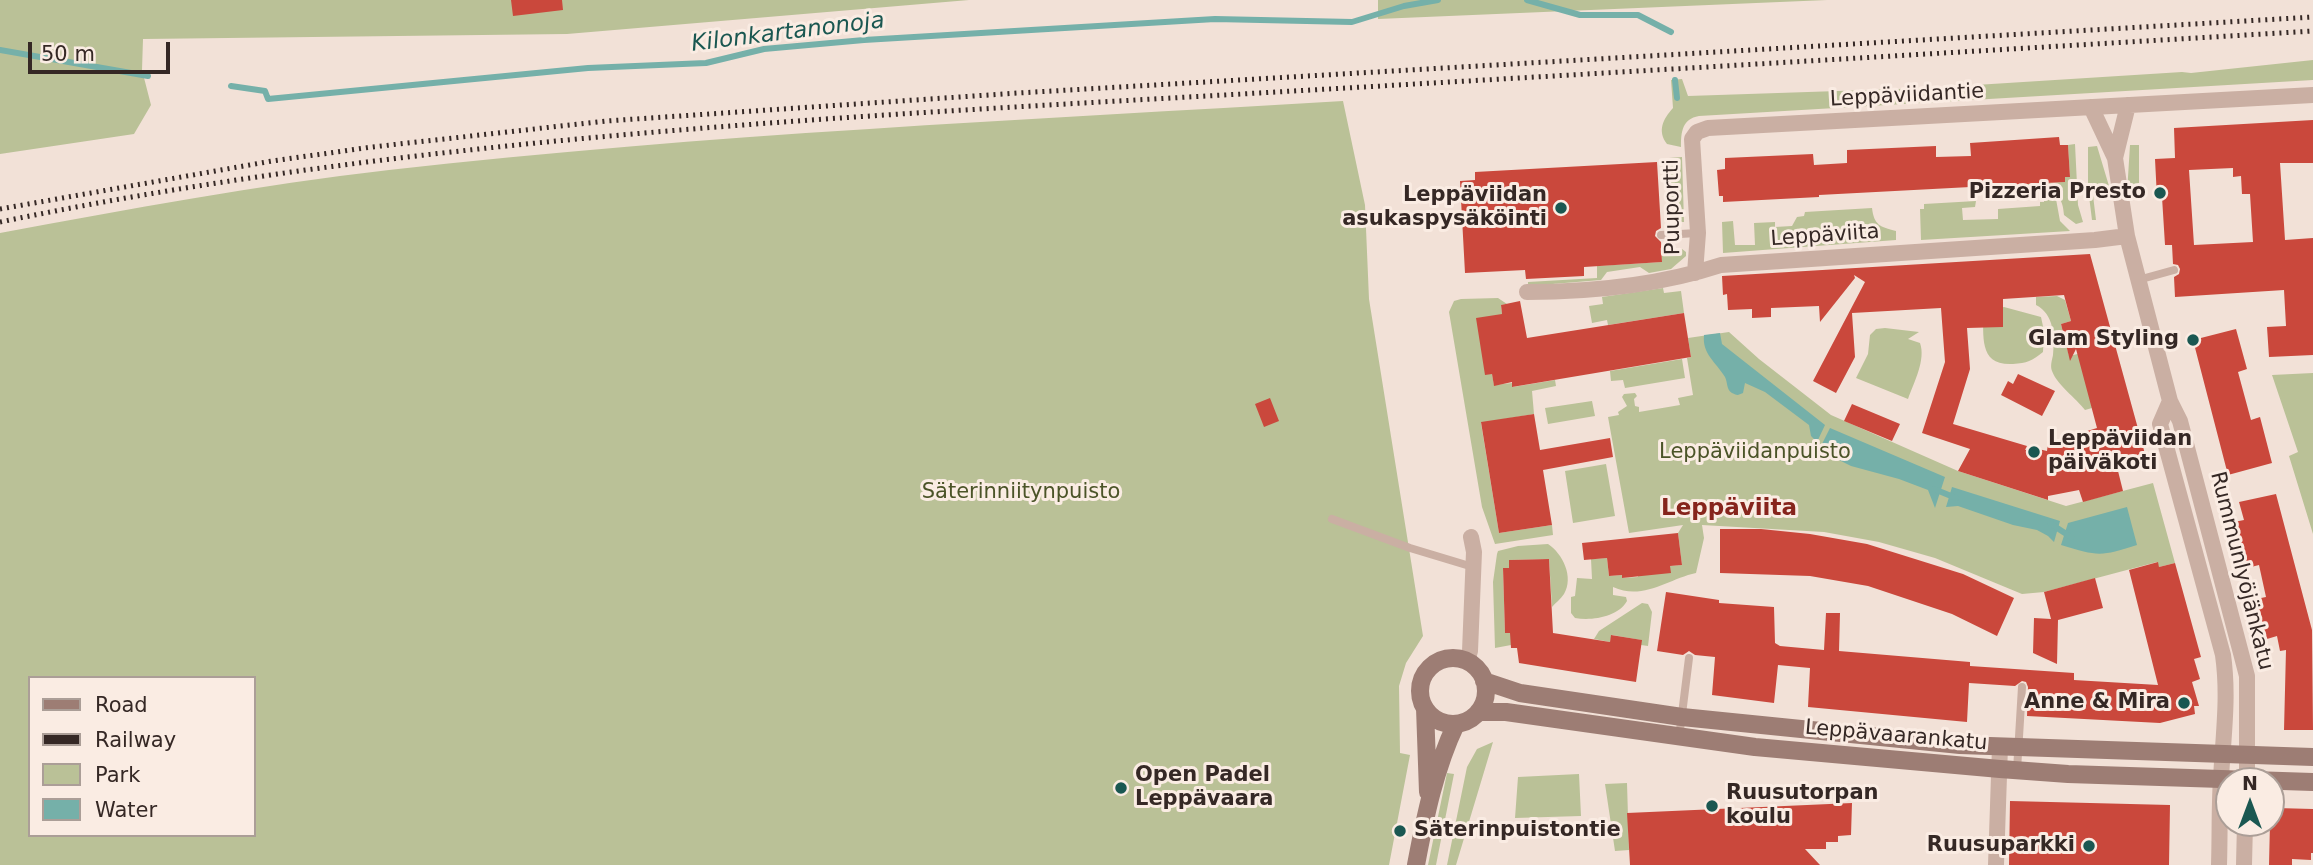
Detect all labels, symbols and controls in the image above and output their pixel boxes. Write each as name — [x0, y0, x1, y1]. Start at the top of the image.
water label: Kilonkartanonoja — [690, 7, 886, 59]
scale bar — [32, 28, 173, 72]
text: 50 m — [41, 42, 95, 66]
street label: Leppäviidantie — [1829, 79, 1985, 113]
street label: Puuportti — [1660, 159, 1686, 255]
place label: Pizzeria Presto — [1969, 180, 2146, 206]
place label: Leppäviidan asukaspysäköinti — [1342, 183, 1547, 233]
marker: Pizzeria Presto — [2152, 185, 2168, 201]
marker: Leppäviidan asukaspysäköinti — [1553, 200, 1569, 216]
street label: Leppäviita — [1770, 220, 1880, 252]
place label: Glam Styling — [2028, 327, 2179, 353]
marker: Glam Styling — [2185, 332, 2201, 348]
place label: Leppäviidan päiväkoti — [2048, 427, 2192, 477]
park label: Leppäviidanpuisto — [1659, 440, 1851, 466]
marker: Leppäviidan päiväkoti — [2026, 444, 2042, 460]
street label: Rummunlyöjänkatu — [2204, 469, 2278, 673]
park label: Säterinniitynpuisto — [922, 480, 1120, 506]
district label: Leppäviita — [1661, 495, 1797, 523]
legend — [28, 676, 256, 837]
place label: Anne & Mira — [2024, 690, 2170, 716]
text: Road — [95, 693, 148, 717]
marker: Anne & Mira — [2176, 695, 2192, 711]
street label: Leppävaarankatu — [1804, 715, 1988, 757]
text: Railway — [95, 728, 176, 752]
text: Park — [95, 763, 140, 787]
place label: Open Padel Leppävaara — [1135, 763, 1273, 813]
north arrow — [2215, 767, 2285, 837]
text: N — [2242, 772, 2258, 794]
marker: Open Padel Leppävaara — [1113, 780, 1129, 796]
place label: Ruusutorpan koulu — [1726, 781, 1878, 831]
text: Water — [95, 798, 157, 822]
marker: Ruusutorpan koulu — [1704, 798, 1720, 814]
place label: Säterinpuistontie — [1414, 818, 1621, 844]
marker: Säterinpuistontie — [1392, 823, 1408, 839]
place label: Ruusuparkki — [1927, 833, 2075, 859]
marker: Ruusuparkki — [2081, 838, 2097, 854]

